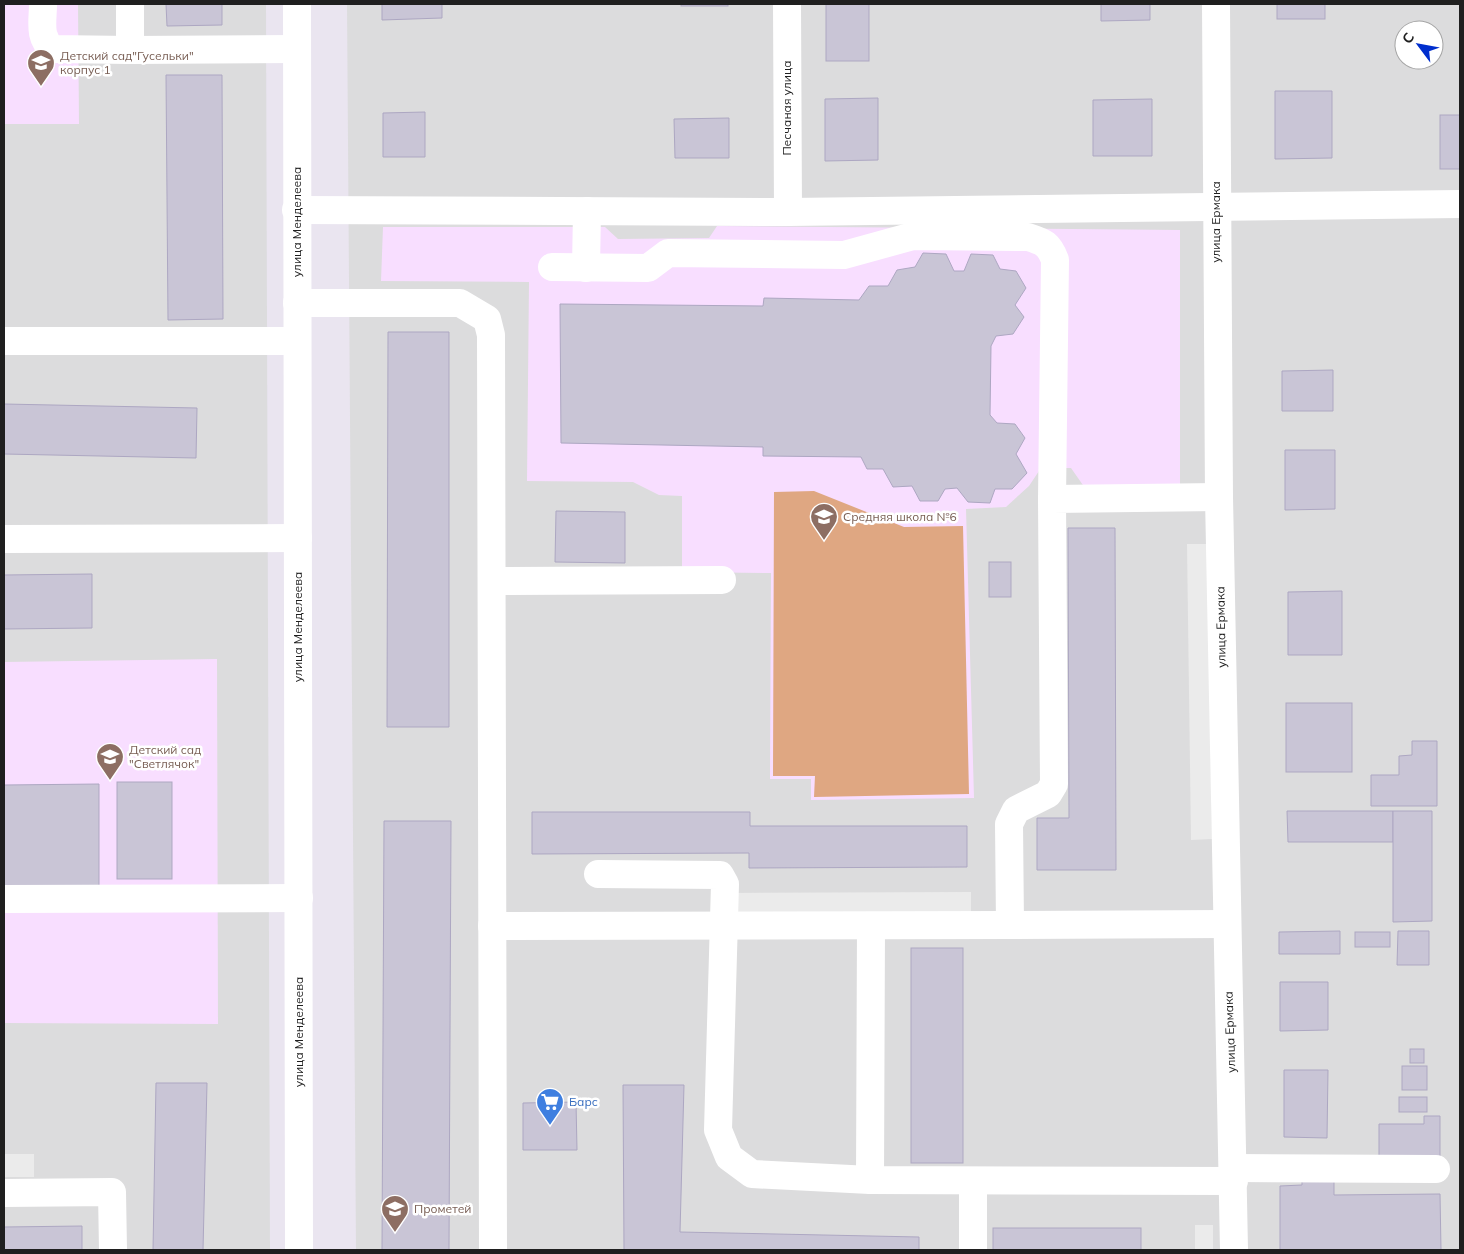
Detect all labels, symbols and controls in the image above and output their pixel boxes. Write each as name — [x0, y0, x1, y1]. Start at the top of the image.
north arrow — [1394, 20, 1444, 70]
text: С — [1398, 29, 1418, 47]
school or university icon: Детский сад"Гусельки" корпус 1 — [26, 48, 56, 87]
place label: Детский сад"Гусельки" корпус 1 — [60, 48, 194, 77]
street label: Песчаная улица — [779, 60, 794, 156]
street label: улица Менделеева — [289, 167, 304, 277]
street label: улица Ермака — [1208, 181, 1223, 263]
school or university icon: Средняя школа №6 — [809, 502, 839, 541]
place label: Средняя школа №6 — [843, 509, 957, 524]
street label: улица Менделеева — [290, 572, 305, 682]
street label: улица Ермака — [1212, 586, 1229, 668]
school or university icon: Детский сад "Светлячок" — [95, 742, 125, 781]
place label: Детский сад "Светлячок" — [129, 742, 201, 771]
street label: улица Менделеева — [291, 977, 306, 1087]
street label: улица Ермака — [1221, 991, 1238, 1073]
supermarket icon: Барс — [535, 1087, 565, 1126]
place label: Барс — [569, 1094, 598, 1109]
school or university icon: Прометей — [380, 1194, 410, 1233]
place label: Прометей — [414, 1201, 471, 1216]

